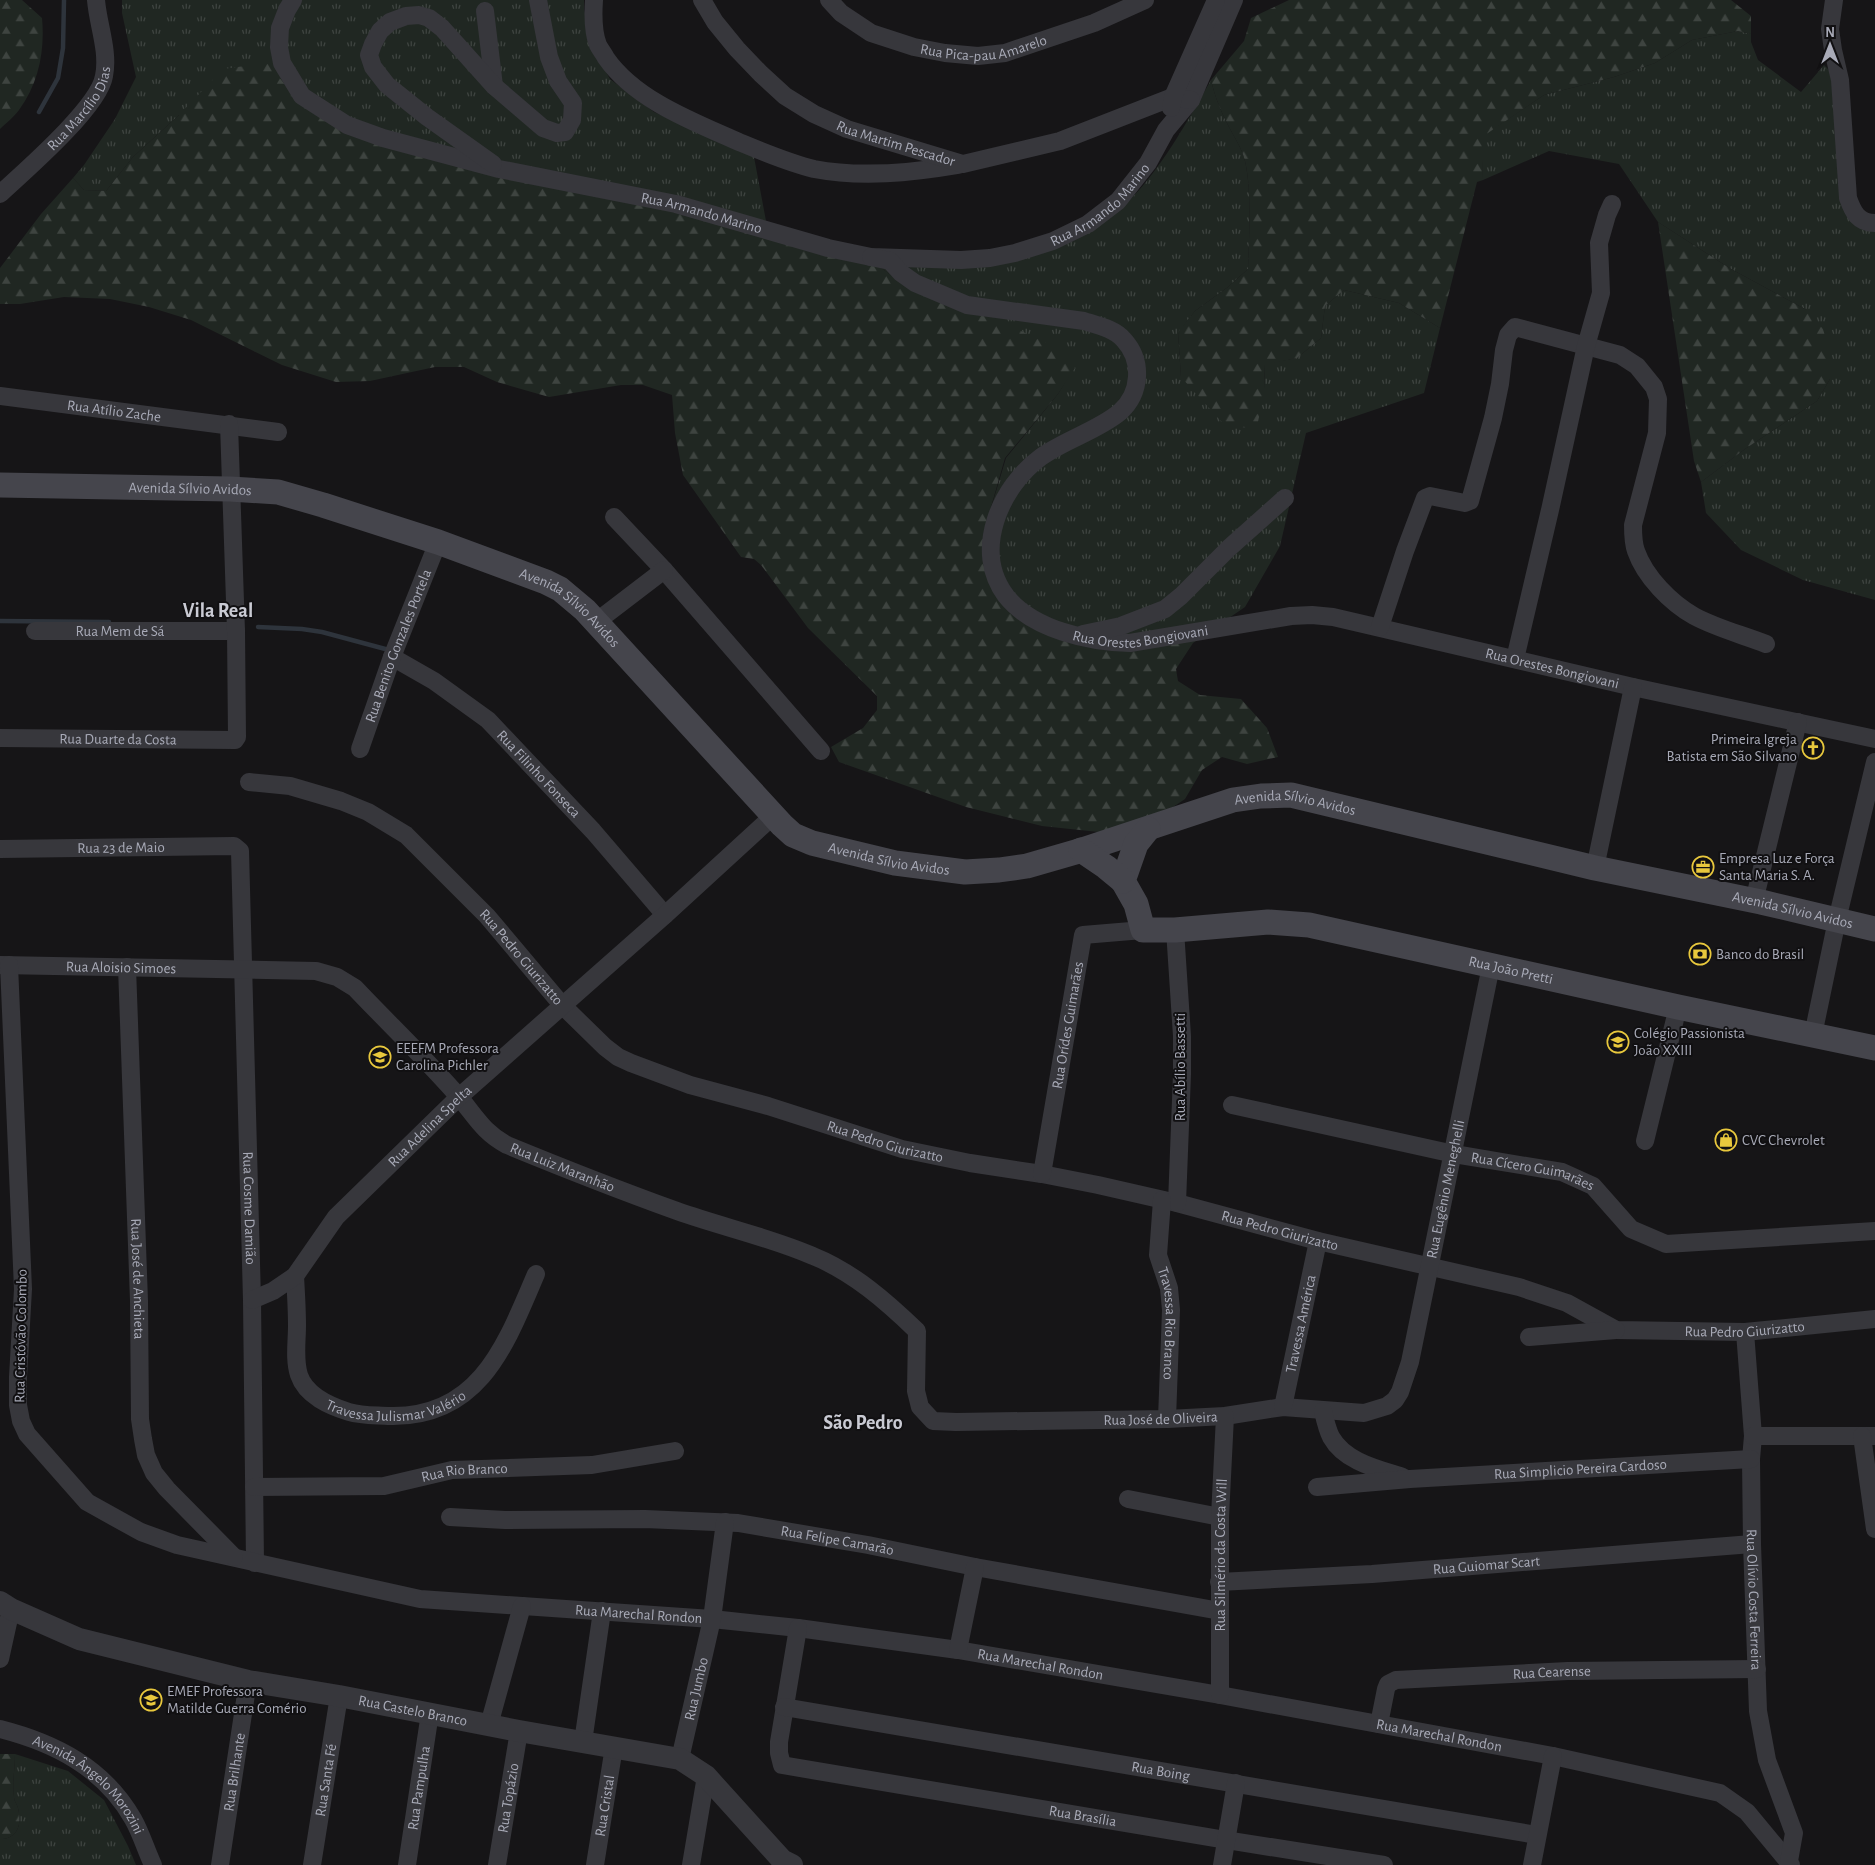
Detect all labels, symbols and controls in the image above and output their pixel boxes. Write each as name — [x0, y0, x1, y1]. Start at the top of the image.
north arrow — [1805, 20, 1855, 70]
text: N — [1825, 26, 1835, 40]
street label: Rua Pica-pau Amarelo — [919, 32, 1049, 64]
street label: Rua Marcílio Dias — [44, 66, 113, 153]
street label: Rua Martim Pescador — [834, 118, 957, 169]
street label: Rua Armando Marino — [1048, 160, 1152, 249]
street label: Rua Armando Marino — [640, 190, 764, 236]
street label: Rua Atílio Zache — [66, 397, 162, 424]
street label: Avenida Sílvio Avidos — [128, 480, 252, 498]
street label: Avenida Sílvio Avidos — [517, 565, 623, 650]
street label: Rua Benito Gonzales Portela — [362, 567, 434, 724]
district label: Vila Real — [183, 601, 253, 621]
street label: Rua Orestes Bongiovani — [1071, 623, 1209, 651]
street label: Rua Mem de Sá — [76, 624, 165, 639]
street label: Rua Orestes Bongiovani — [1484, 645, 1621, 691]
street label: Rua Filinho Fonseca — [494, 727, 584, 820]
street label: Rua Duarte da Costa — [59, 731, 177, 747]
place label: Primeira Igreja Batista em São Silvano — [1667, 732, 1797, 764]
church icon: Primeira Igreja Batista em São Silvano — [1801, 736, 1825, 760]
street label: Avenida Sílvio Avidos — [1233, 787, 1357, 818]
street label: Rua 23 de Maio — [77, 839, 165, 856]
street label: Avenida Sílvio Avidos — [827, 840, 951, 877]
place label: Empresa Luz e Força Santa Maria S. A. — [1719, 851, 1835, 883]
office icon: Empresa Luz e Força Santa Maria S. A. — [1691, 855, 1715, 879]
street label: Avenida Sílvio Avidos — [1731, 889, 1855, 931]
street label: Rua Pedro Giurizatto — [477, 906, 566, 1008]
bank icon: Banco do Brasil — [1688, 942, 1712, 966]
place label: Banco do Brasil — [1716, 947, 1804, 962]
street label: Rua João Pretti — [1467, 953, 1555, 987]
street label: Rua Aloisio Simoes — [66, 959, 176, 976]
street label: Rua Orídes Guimarães — [1049, 960, 1086, 1090]
street label: Rua Abílio Bassetti — [1173, 1013, 1188, 1121]
place label: Colégio Passionista João XXIII — [1634, 1026, 1745, 1058]
school or university icon: Colégio Passionista João XXIII — [1606, 1030, 1630, 1054]
place label: EEEFM Professora Carolina Pichler — [396, 1041, 499, 1073]
school or university icon: EEEFM Professora Carolina Pichler — [368, 1045, 392, 1069]
street label: Rua Adelina Spelta — [385, 1082, 474, 1169]
street label: Rua Pedro Giurizatto — [825, 1118, 945, 1165]
street label: Rua Eugênio Meneghelli — [1424, 1118, 1467, 1260]
shop icon: CVC Chevrolet — [1714, 1128, 1738, 1152]
place label: CVC Chevrolet — [1742, 1133, 1825, 1148]
street label: Rua Luiz Maranhão — [508, 1140, 617, 1195]
street label: Rua Cícero Guimarães — [1470, 1149, 1597, 1193]
street label: Rua Cosme Damião — [241, 1151, 259, 1265]
street label: Rua Pedro Giurizatto — [1220, 1208, 1340, 1253]
street label: Rua José de Anchieta — [129, 1218, 147, 1339]
street label: Travessa Rio Branco — [1155, 1265, 1179, 1380]
street label: Rua Cristóvão Colombo — [12, 1269, 30, 1403]
street label: Travessa América — [1283, 1273, 1318, 1374]
street label: Rua Pedro Giurizatto — [1684, 1319, 1805, 1340]
street label: Travessa Julismar Valério — [324, 1388, 468, 1424]
street label: Rua José de Oliveira — [1103, 1409, 1218, 1427]
district label: São Pedro — [823, 1413, 903, 1433]
street label: Rua Simplicio Pereira Cardoso — [1493, 1456, 1667, 1482]
street label: Rua Rio Branco — [420, 1461, 508, 1485]
street label: Rua Silmério da Costa Will — [1213, 1478, 1229, 1632]
street label: Rua Felipe Camarão — [780, 1523, 895, 1558]
street label: Rua Olívio Costa Ferreira — [1744, 1529, 1764, 1671]
street label: Rua Guiomar Scart — [1432, 1553, 1541, 1577]
street label: Rua Marechal Rondon — [575, 1602, 703, 1626]
street label: Rua Marechal Rondon — [976, 1646, 1105, 1682]
street label: Rua Jumbo — [682, 1656, 711, 1722]
street label: Rua Cearense — [1512, 1663, 1591, 1681]
place label: EMEF Professora Matilde Guerra Comério — [167, 1684, 307, 1716]
school or university icon: EMEF Professora Matilde Guerra Comério — [139, 1688, 163, 1712]
street label: Rua Castelo Branco — [357, 1692, 469, 1728]
street label: Rua Marechal Rondon — [1375, 1716, 1503, 1754]
street label: Avenida Ângelo Morozini — [31, 1732, 147, 1836]
street label: Rua Brilhante — [221, 1732, 248, 1812]
street label: Rua Santa Fé — [312, 1743, 339, 1818]
street label: Rua Pampulha — [405, 1745, 432, 1831]
street label: Rua Boing — [1130, 1759, 1192, 1783]
street label: Rua Topázio — [495, 1762, 521, 1834]
street label: Rua Cristal — [592, 1774, 617, 1838]
street label: Rua Brasília — [1048, 1803, 1118, 1829]

